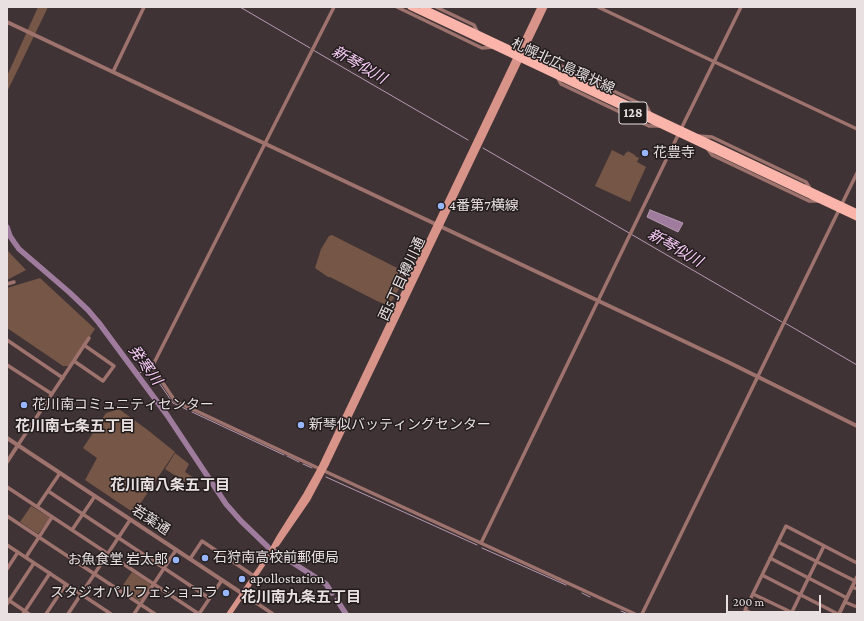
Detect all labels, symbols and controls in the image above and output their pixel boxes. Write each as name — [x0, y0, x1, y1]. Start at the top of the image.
street label: 札幌北広島環状線 — [509, 35, 617, 97]
water label: 新琴似川 — [329, 42, 389, 88]
road number: 128 — [619, 102, 647, 124]
place label: 花豊寺 — [653, 145, 695, 161]
marker: 花豊寺 — [640, 148, 650, 158]
place label: 4番第7横線 — [449, 198, 519, 214]
marker: 4番第7横線 — [436, 201, 446, 211]
water label: 新琴似川 — [645, 225, 705, 271]
street label: 西5丁目樽川通 — [375, 234, 429, 324]
water label: 発寒川 — [124, 342, 166, 388]
place label: 花川南コミュニティセンター — [32, 397, 214, 413]
marker: 花川南コミュニティセンター — [19, 400, 29, 410]
district label: 花川南七条五丁目 — [15, 417, 135, 435]
place label: 新琴似バッティングセンター — [309, 417, 491, 433]
marker: 新琴似バッティングセンター — [296, 420, 306, 430]
district label: 花川南八条五丁目 — [110, 476, 230, 494]
street label: 若葉通 — [129, 502, 173, 538]
place label: 石狩南高校前郵便局 — [213, 550, 339, 566]
place label: お魚食堂 岩太郎 — [67, 552, 168, 568]
marker: 石狩南高校前郵便局 — [200, 553, 210, 563]
marker: お魚食堂 岩太郎 — [171, 555, 181, 565]
place label: apollostation — [250, 571, 324, 587]
marker: apollostation — [237, 574, 247, 584]
place label: スタジオパルフェショコラ — [50, 585, 218, 601]
scale bar — [728, 587, 823, 613]
marker: スタジオパルフェショコラ — [221, 588, 231, 598]
district label: 花川南九条五丁目 — [241, 588, 361, 606]
text: 200 m — [733, 595, 764, 609]

